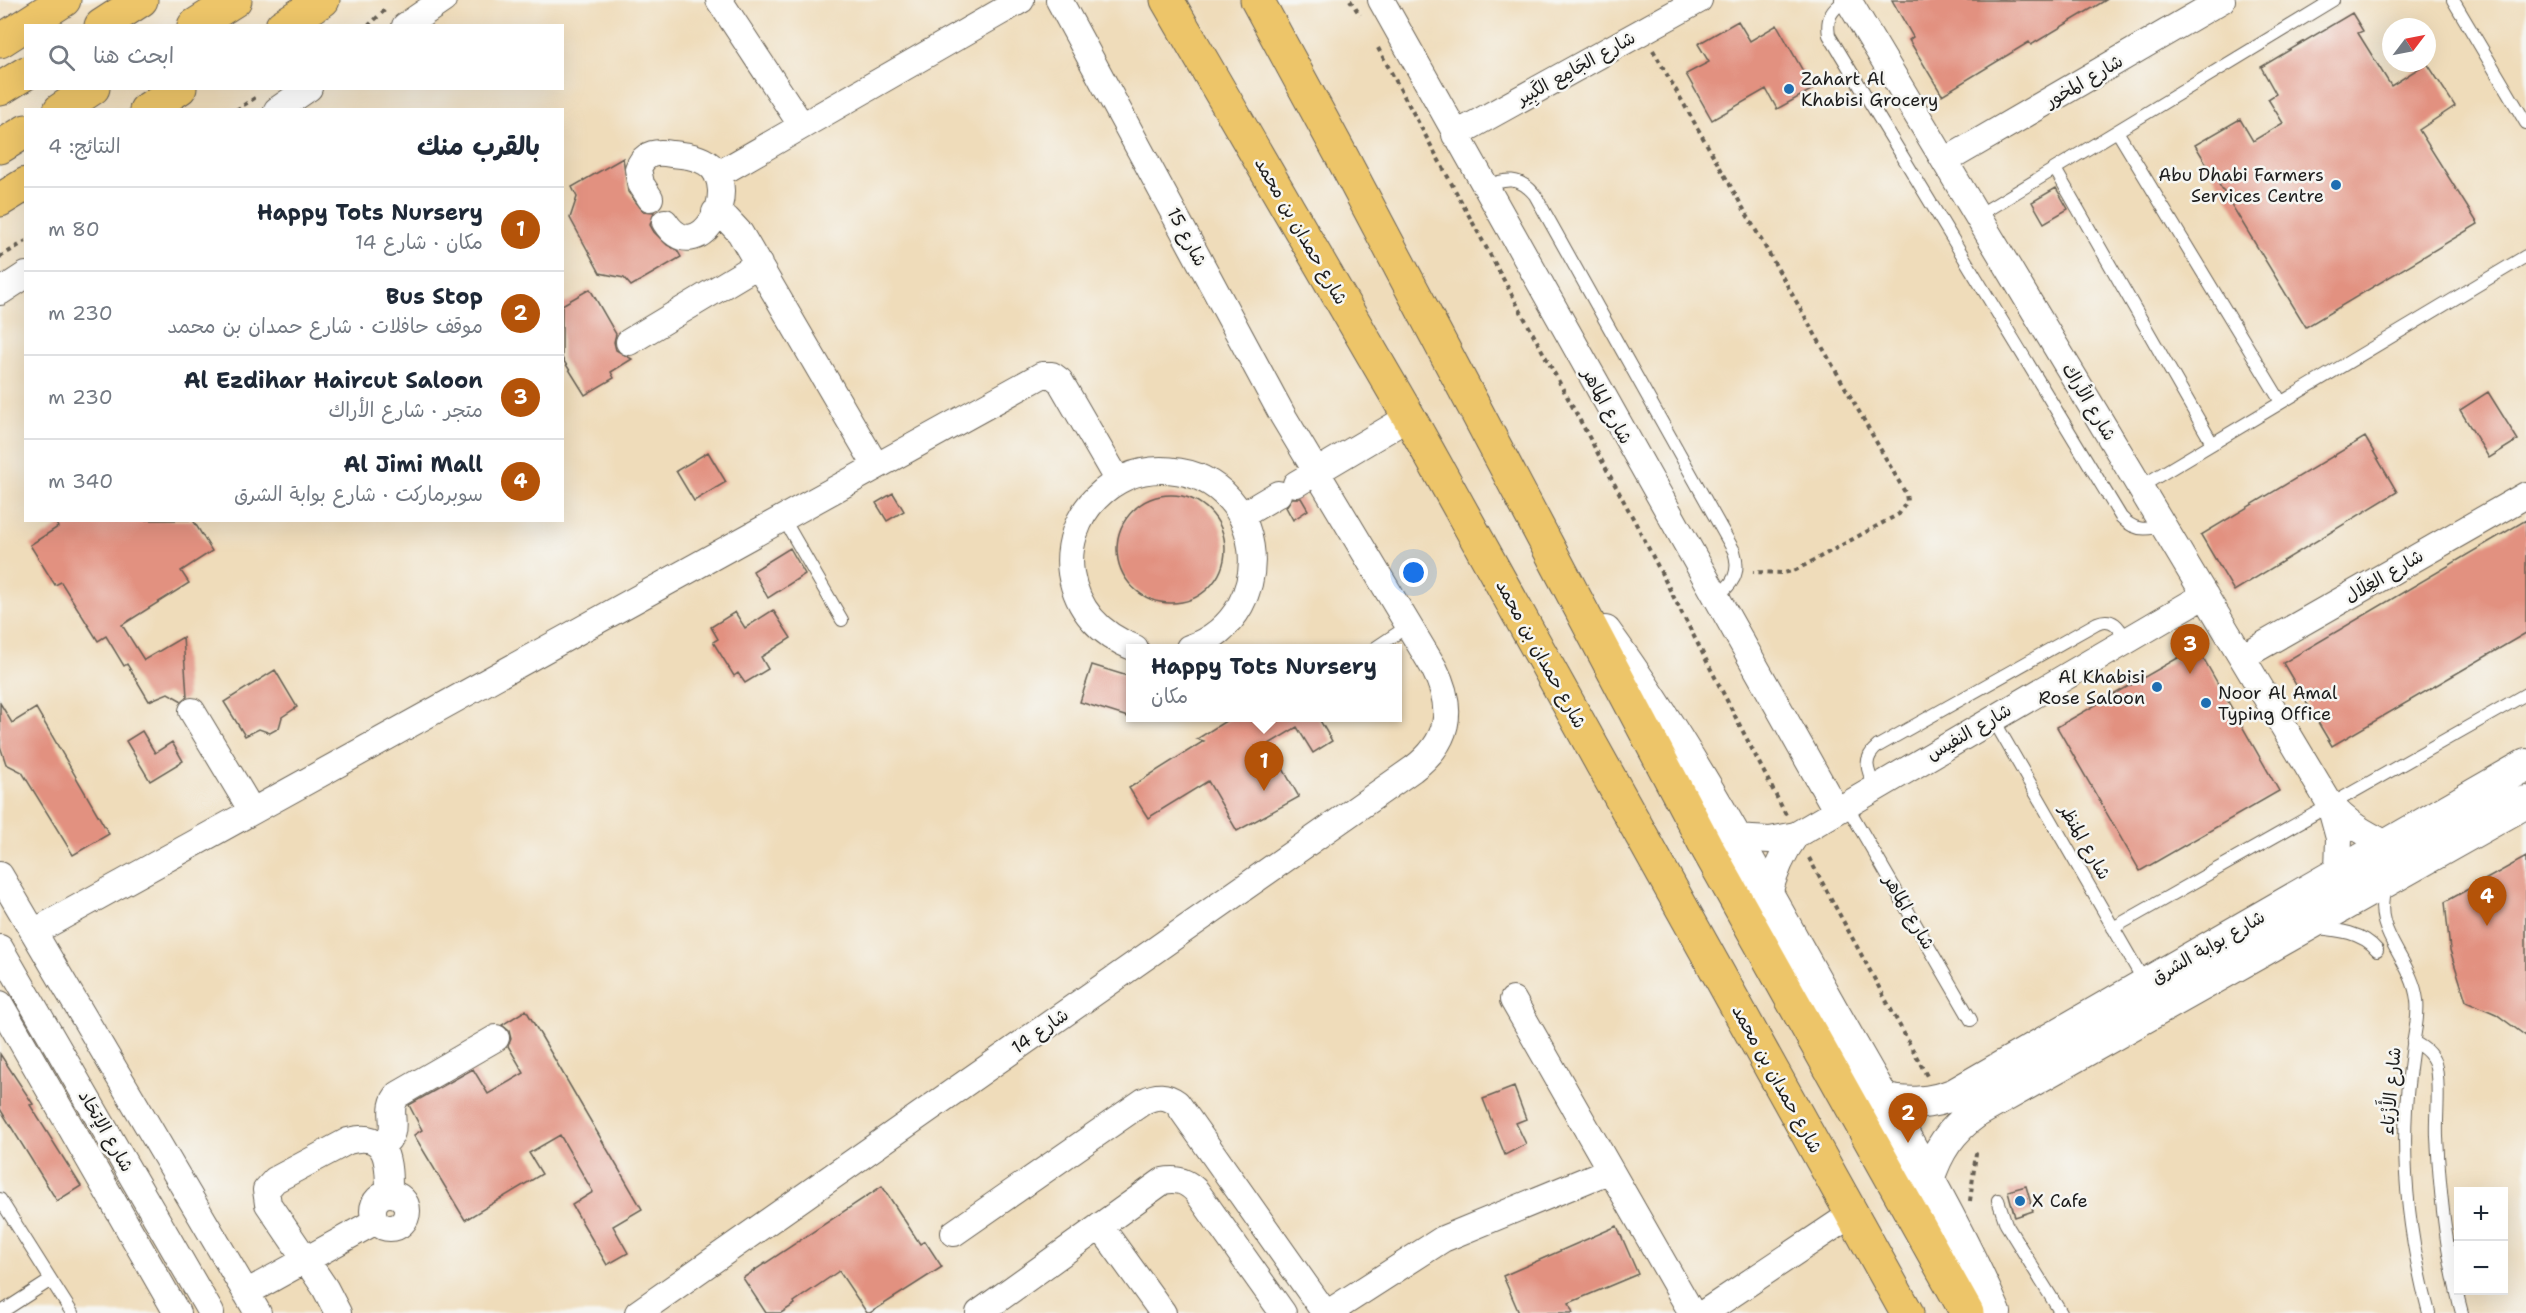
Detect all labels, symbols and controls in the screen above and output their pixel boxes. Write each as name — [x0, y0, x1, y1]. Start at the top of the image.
north arrow — [2382, 18, 2436, 72]
search box — [24, 24, 564, 90]
street label: شارع الجَامِع الكَبِير — [1511, 26, 1640, 113]
icon: search — [45, 41, 78, 74]
text: ابحث هنا — [93, 41, 174, 70]
street label: شارع المخور — [2039, 49, 2127, 114]
place label: Zahart Al Khabisi Grocery — [1801, 67, 1938, 112]
marker: Zahart Al Khabisi Grocery — [1782, 82, 1796, 96]
text: بالقرب منك — [417, 128, 540, 163]
text: النتائج: 4 — [48, 133, 121, 159]
street label: شارع حمدان بن محمد — [1249, 153, 1353, 309]
place label: Abu Dhabi Farmers Services Centre — [2158, 163, 2324, 208]
marker: Abu Dhabi Farmers Services Centre — [2329, 178, 2343, 192]
text: Happy Tots Nursery — [257, 198, 483, 227]
street label: شارع 15 — [1162, 203, 1212, 271]
text: 80 m — [48, 216, 100, 242]
text: 1 — [516, 216, 525, 242]
text: مكان · شارع 14 — [355, 229, 483, 255]
text: Bus Stop — [386, 282, 483, 311]
text: 230 m — [48, 300, 113, 326]
text: 2 — [514, 300, 528, 326]
text: موقف حافلات · شارع حمدان بن محمد — [167, 313, 483, 339]
street label: شارع الأراك — [2056, 359, 2122, 445]
street label: شارع الماهر — [1575, 362, 1638, 448]
text: Al Ezdihar Haircut Saloon — [184, 366, 483, 395]
text: 230 m — [48, 384, 113, 410]
text: 3 — [514, 384, 528, 410]
text: متجر · شارع الأراك — [328, 397, 483, 423]
text: Al Jimi Mall — [344, 450, 483, 479]
text: 340 m — [48, 468, 113, 494]
text: 4 — [514, 468, 528, 494]
text: سوبرماركت · شارع بوابة الشرق — [234, 481, 483, 507]
street label: شارع الغِلَال — [2340, 543, 2428, 608]
your location — [1399, 558, 1428, 587]
street label: شارع حمدان بن محمد — [1490, 575, 1592, 733]
pin: 3 — [2170, 624, 2210, 674]
popup — [1126, 644, 1402, 722]
text: Happy Tots Nursery — [1151, 652, 1377, 681]
place label: Al Khabisi Rose Saloon — [2039, 665, 2145, 710]
marker: Al Khabisi Rose Saloon — [2150, 680, 2164, 694]
place label: Noor Al Amal Typing Office — [2218, 681, 2338, 726]
text: مكان — [1151, 683, 1188, 709]
marker: Noor Al Amal Typing Office — [2199, 696, 2213, 710]
street label: شارع النفيس — [1922, 698, 2016, 766]
pin: 1 — [1244, 742, 1284, 791]
street label: شارع المنظر — [2053, 798, 2116, 884]
street label: شارع الماهر — [1877, 868, 1940, 954]
pin: 4 — [2468, 876, 2506, 926]
street label: شارع بوابة الشرق — [2147, 905, 2269, 989]
street label: شارع حمدان بن محمد — [1726, 1000, 1828, 1158]
street label: شارع 14 — [1007, 1003, 1073, 1059]
street label: شارع الأَزْيَاء — [2371, 1046, 2407, 1136]
street label: شارع الإتحَاد — [73, 1086, 139, 1176]
pin: 2 — [1888, 1094, 1928, 1143]
map controls — [2454, 1187, 2508, 1295]
button: + — [2454, 1187, 2508, 1241]
place label: X Cafe — [2032, 1189, 2088, 1213]
marker: X Cafe — [2013, 1194, 2027, 1208]
button: − — [2454, 1241, 2508, 1295]

